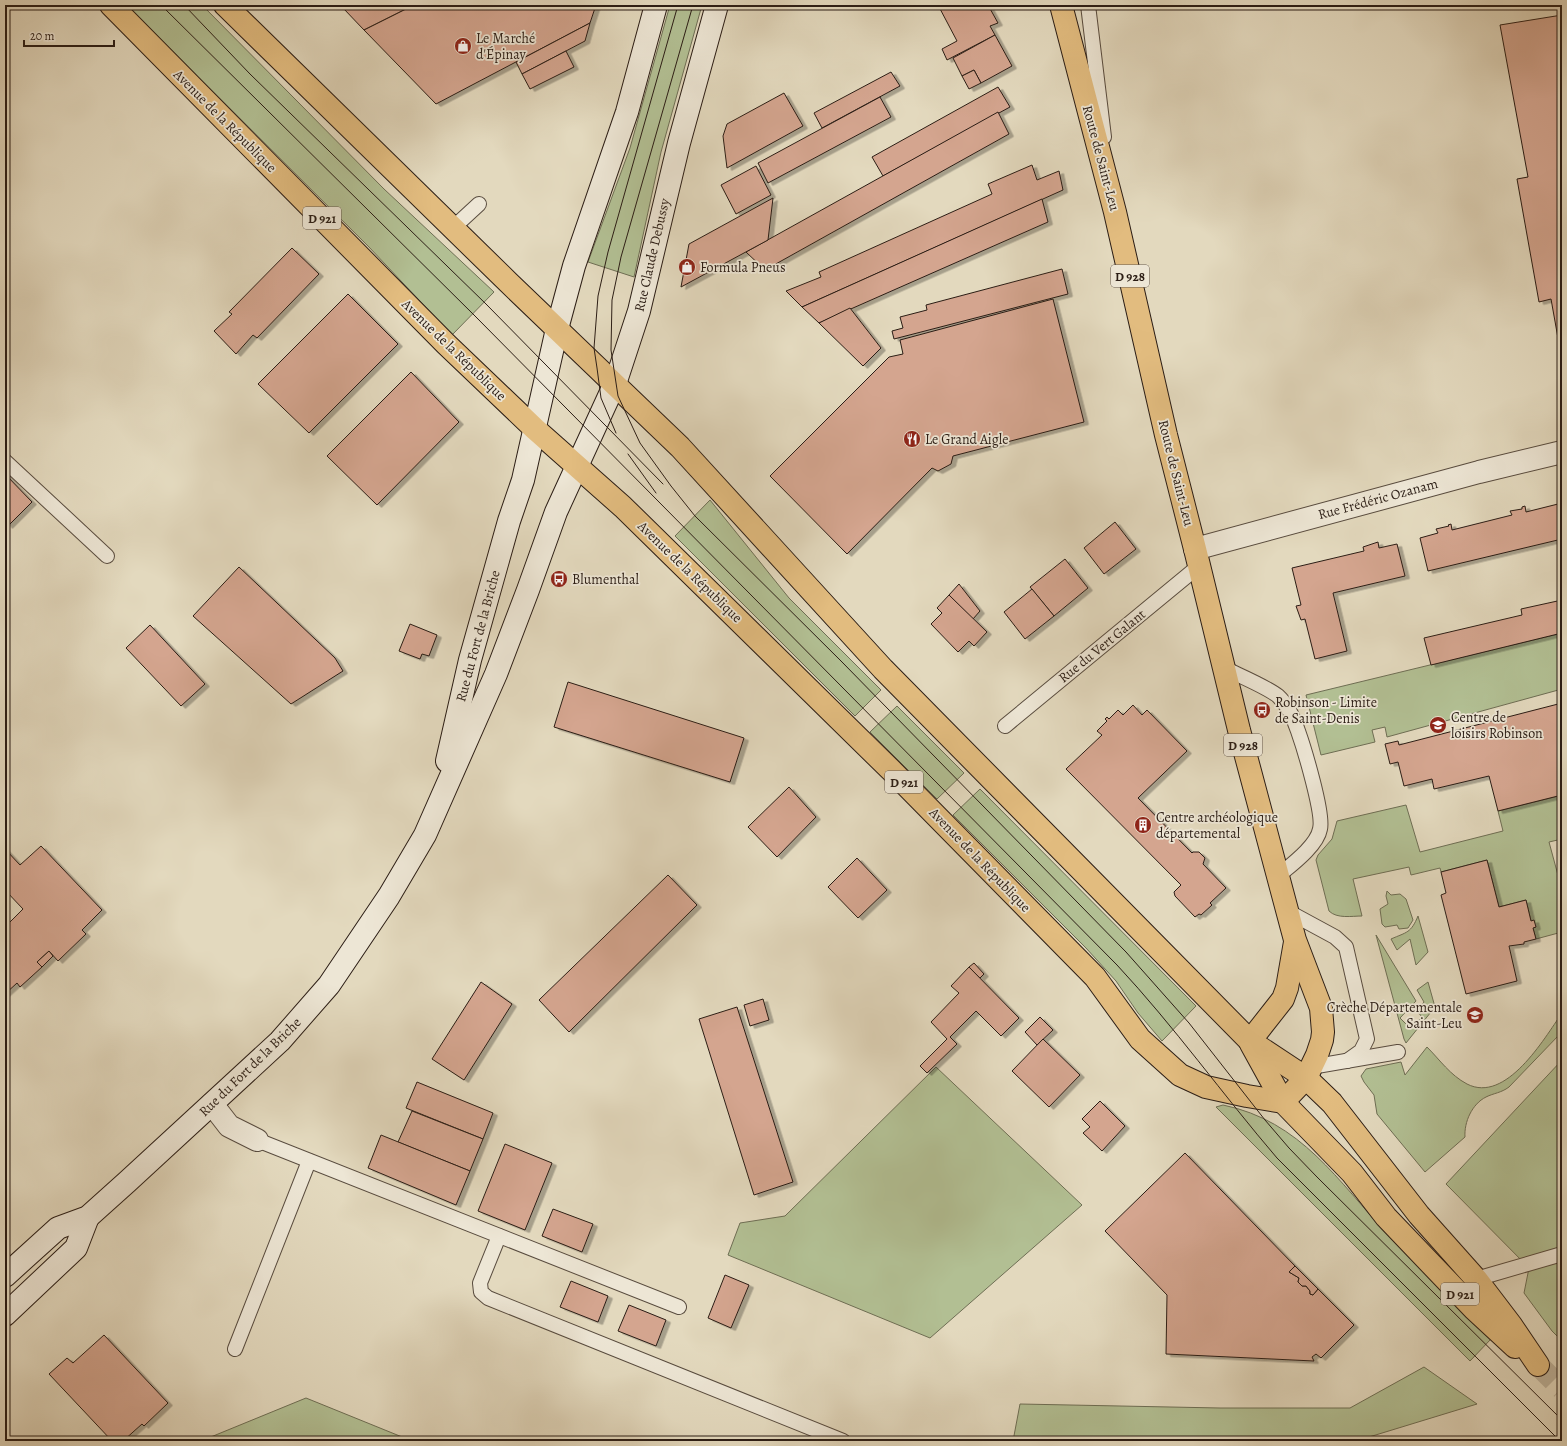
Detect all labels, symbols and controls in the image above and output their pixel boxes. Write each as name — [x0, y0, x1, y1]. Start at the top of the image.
scale bar — [24, 22, 114, 48]
text: 20 m — [30, 28, 54, 44]
place label: Le Marché d'Épinay — [476, 29, 535, 64]
shop icon: Le Marché d'Épinay — [453, 36, 473, 56]
street label: Avenue de la République — [169, 65, 281, 177]
street label: Route de Saint-Leu — [1078, 103, 1124, 213]
street label: Rue Claude Debussy — [630, 196, 674, 314]
road number: D 921 — [303, 207, 341, 229]
shop icon: Formula Pneus — [677, 257, 697, 277]
place label: Formula Pneus — [700, 258, 786, 277]
road number: D 928 — [1111, 265, 1149, 287]
street label: Avenue de la République — [397, 294, 510, 405]
street label: Route de Saint-Leu — [1154, 418, 1198, 528]
restaurant icon: Le Grand Aigle — [902, 429, 922, 449]
place label: Le Grand Aigle — [925, 430, 1008, 449]
street label: Rue Frédéric Ozanam — [1316, 474, 1440, 524]
street label: Avenue de la République — [633, 516, 746, 627]
street label: Rue du Fort de la Briche — [451, 568, 505, 704]
bus stop icon: Blumenthal — [549, 569, 569, 589]
place label: Blumenthal — [572, 570, 640, 589]
street label: Rue du Vert Galant — [1054, 605, 1150, 687]
place label: Robinson - Limite de Saint-Denis — [1275, 693, 1377, 728]
bus stop icon: Robinson - Limite de Saint-Denis — [1252, 700, 1272, 720]
place label: Centre de loisirs Robinson — [1451, 708, 1543, 743]
school or university icon: Centre de loisirs Robinson — [1428, 715, 1448, 735]
road number: D 928 — [1224, 734, 1262, 756]
road number: D 921 — [885, 771, 923, 793]
street label: Avenue de la République — [924, 803, 1035, 916]
place label: Centre archéologique départemental — [1156, 808, 1278, 843]
building icon: Centre archéologique départemental — [1133, 815, 1153, 835]
place label: Crèche Départementale Saint-Leu — [1327, 998, 1462, 1033]
school or university icon: Crèche Départementale Saint-Leu — [1465, 1005, 1485, 1025]
street label: Rue du Fort de la Briche — [195, 1013, 305, 1121]
road number: D 921 — [1441, 1283, 1479, 1305]

